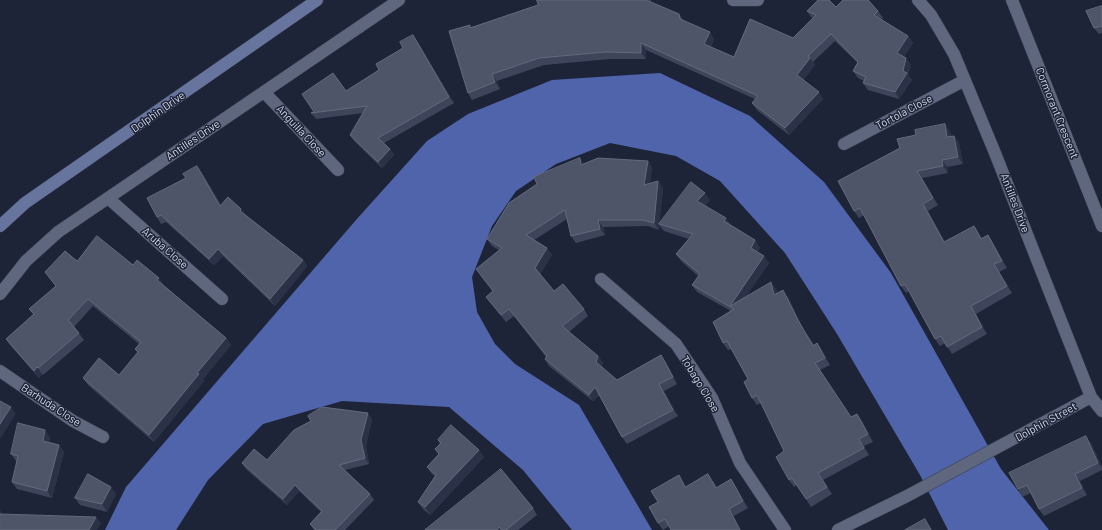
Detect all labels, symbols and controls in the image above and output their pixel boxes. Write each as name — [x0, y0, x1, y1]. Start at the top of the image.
street label: Cormorant Crescent — [1033, 66, 1081, 160]
street label: Dolphin Drive — [129, 89, 187, 135]
street label: Tortola Close — [873, 92, 935, 132]
street label: Anguilla Close — [274, 102, 328, 160]
street label: Antilles Drive — [164, 117, 222, 163]
street label: Antilles Drive — [998, 172, 1032, 234]
street label: Aruba Close — [139, 224, 191, 272]
street label: Tobago Close — [678, 353, 722, 415]
street label: Barhuda Close — [19, 381, 83, 429]
street label: Dolphin Street — [1013, 400, 1079, 444]

